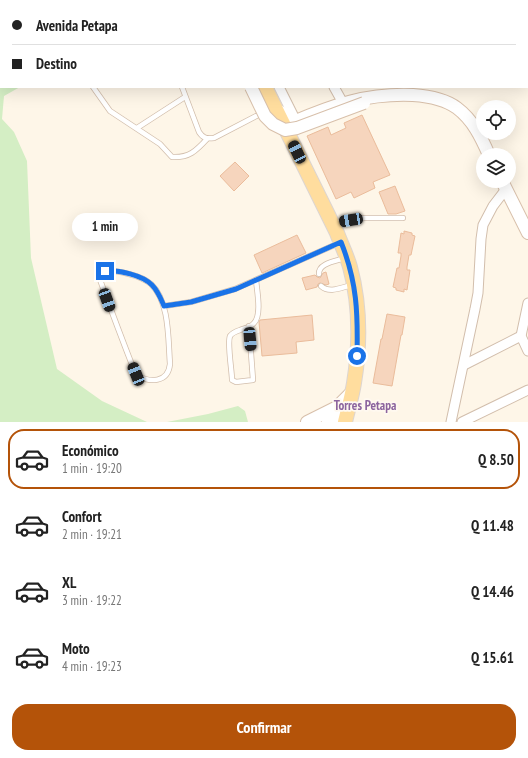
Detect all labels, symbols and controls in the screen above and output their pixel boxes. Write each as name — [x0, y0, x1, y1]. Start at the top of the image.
text: Avenida Petapa — [36, 16, 118, 35]
text: Destino — [36, 54, 77, 73]
map controls — [476, 100, 516, 188]
button: locate — [476, 100, 516, 140]
car — [286, 139, 308, 165]
button: layers — [476, 148, 516, 188]
car — [338, 212, 364, 228]
callout: 1 min — [72, 213, 138, 241]
text: 1 min — [92, 218, 118, 235]
route end — [96, 262, 114, 280]
car — [97, 287, 117, 313]
car — [243, 327, 257, 351]
route start — [348, 347, 366, 365]
car — [126, 361, 146, 387]
district label: Torres Petapa — [334, 397, 396, 414]
icon: car — [14, 441, 50, 477]
text: Económico — [62, 441, 119, 460]
text: Q 8.50 — [478, 450, 514, 469]
text: 1 min · 19:20 — [62, 460, 122, 477]
icon: car — [14, 507, 50, 543]
text: Confort — [62, 507, 102, 526]
text: Q 11.48 — [471, 516, 514, 535]
text: 2 min · 19:21 — [62, 526, 122, 543]
icon: car — [14, 573, 50, 609]
text: XL — [62, 573, 76, 592]
text: Q 14.46 — [471, 582, 514, 601]
text: 3 min · 19:22 — [62, 592, 122, 609]
icon: car — [14, 639, 50, 675]
text: Moto — [62, 639, 90, 658]
text: Q 15.61 — [471, 648, 514, 667]
text: 4 min · 19:23 — [62, 658, 122, 675]
button: Confirmar — [12, 704, 516, 750]

